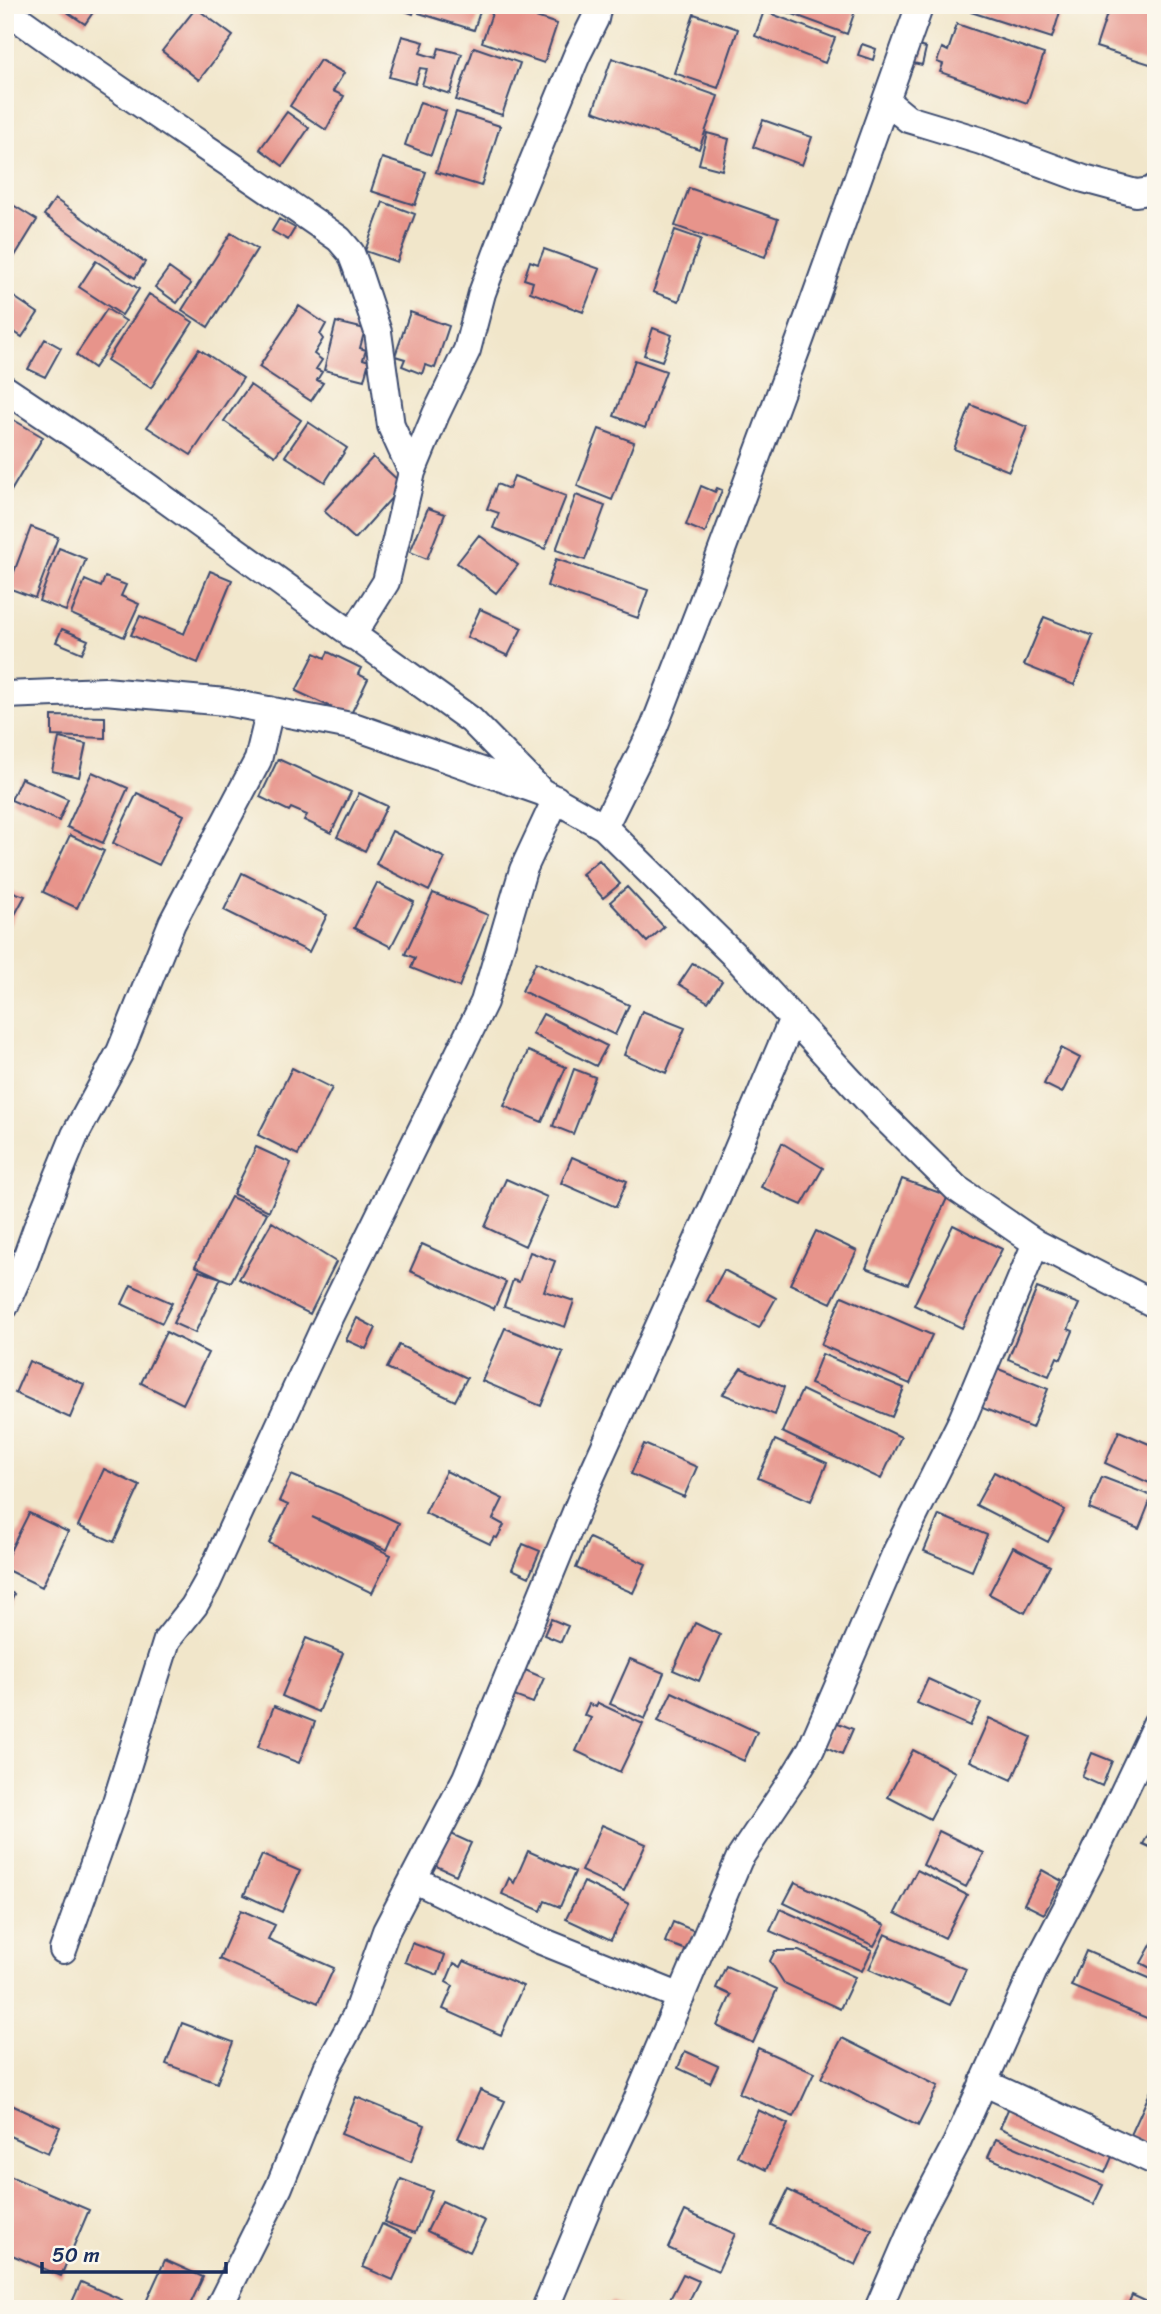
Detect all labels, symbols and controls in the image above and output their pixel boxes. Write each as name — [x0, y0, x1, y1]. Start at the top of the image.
scale bar — [42, 2230, 226, 2274]
text: 50 m — [52, 2236, 100, 2274]

